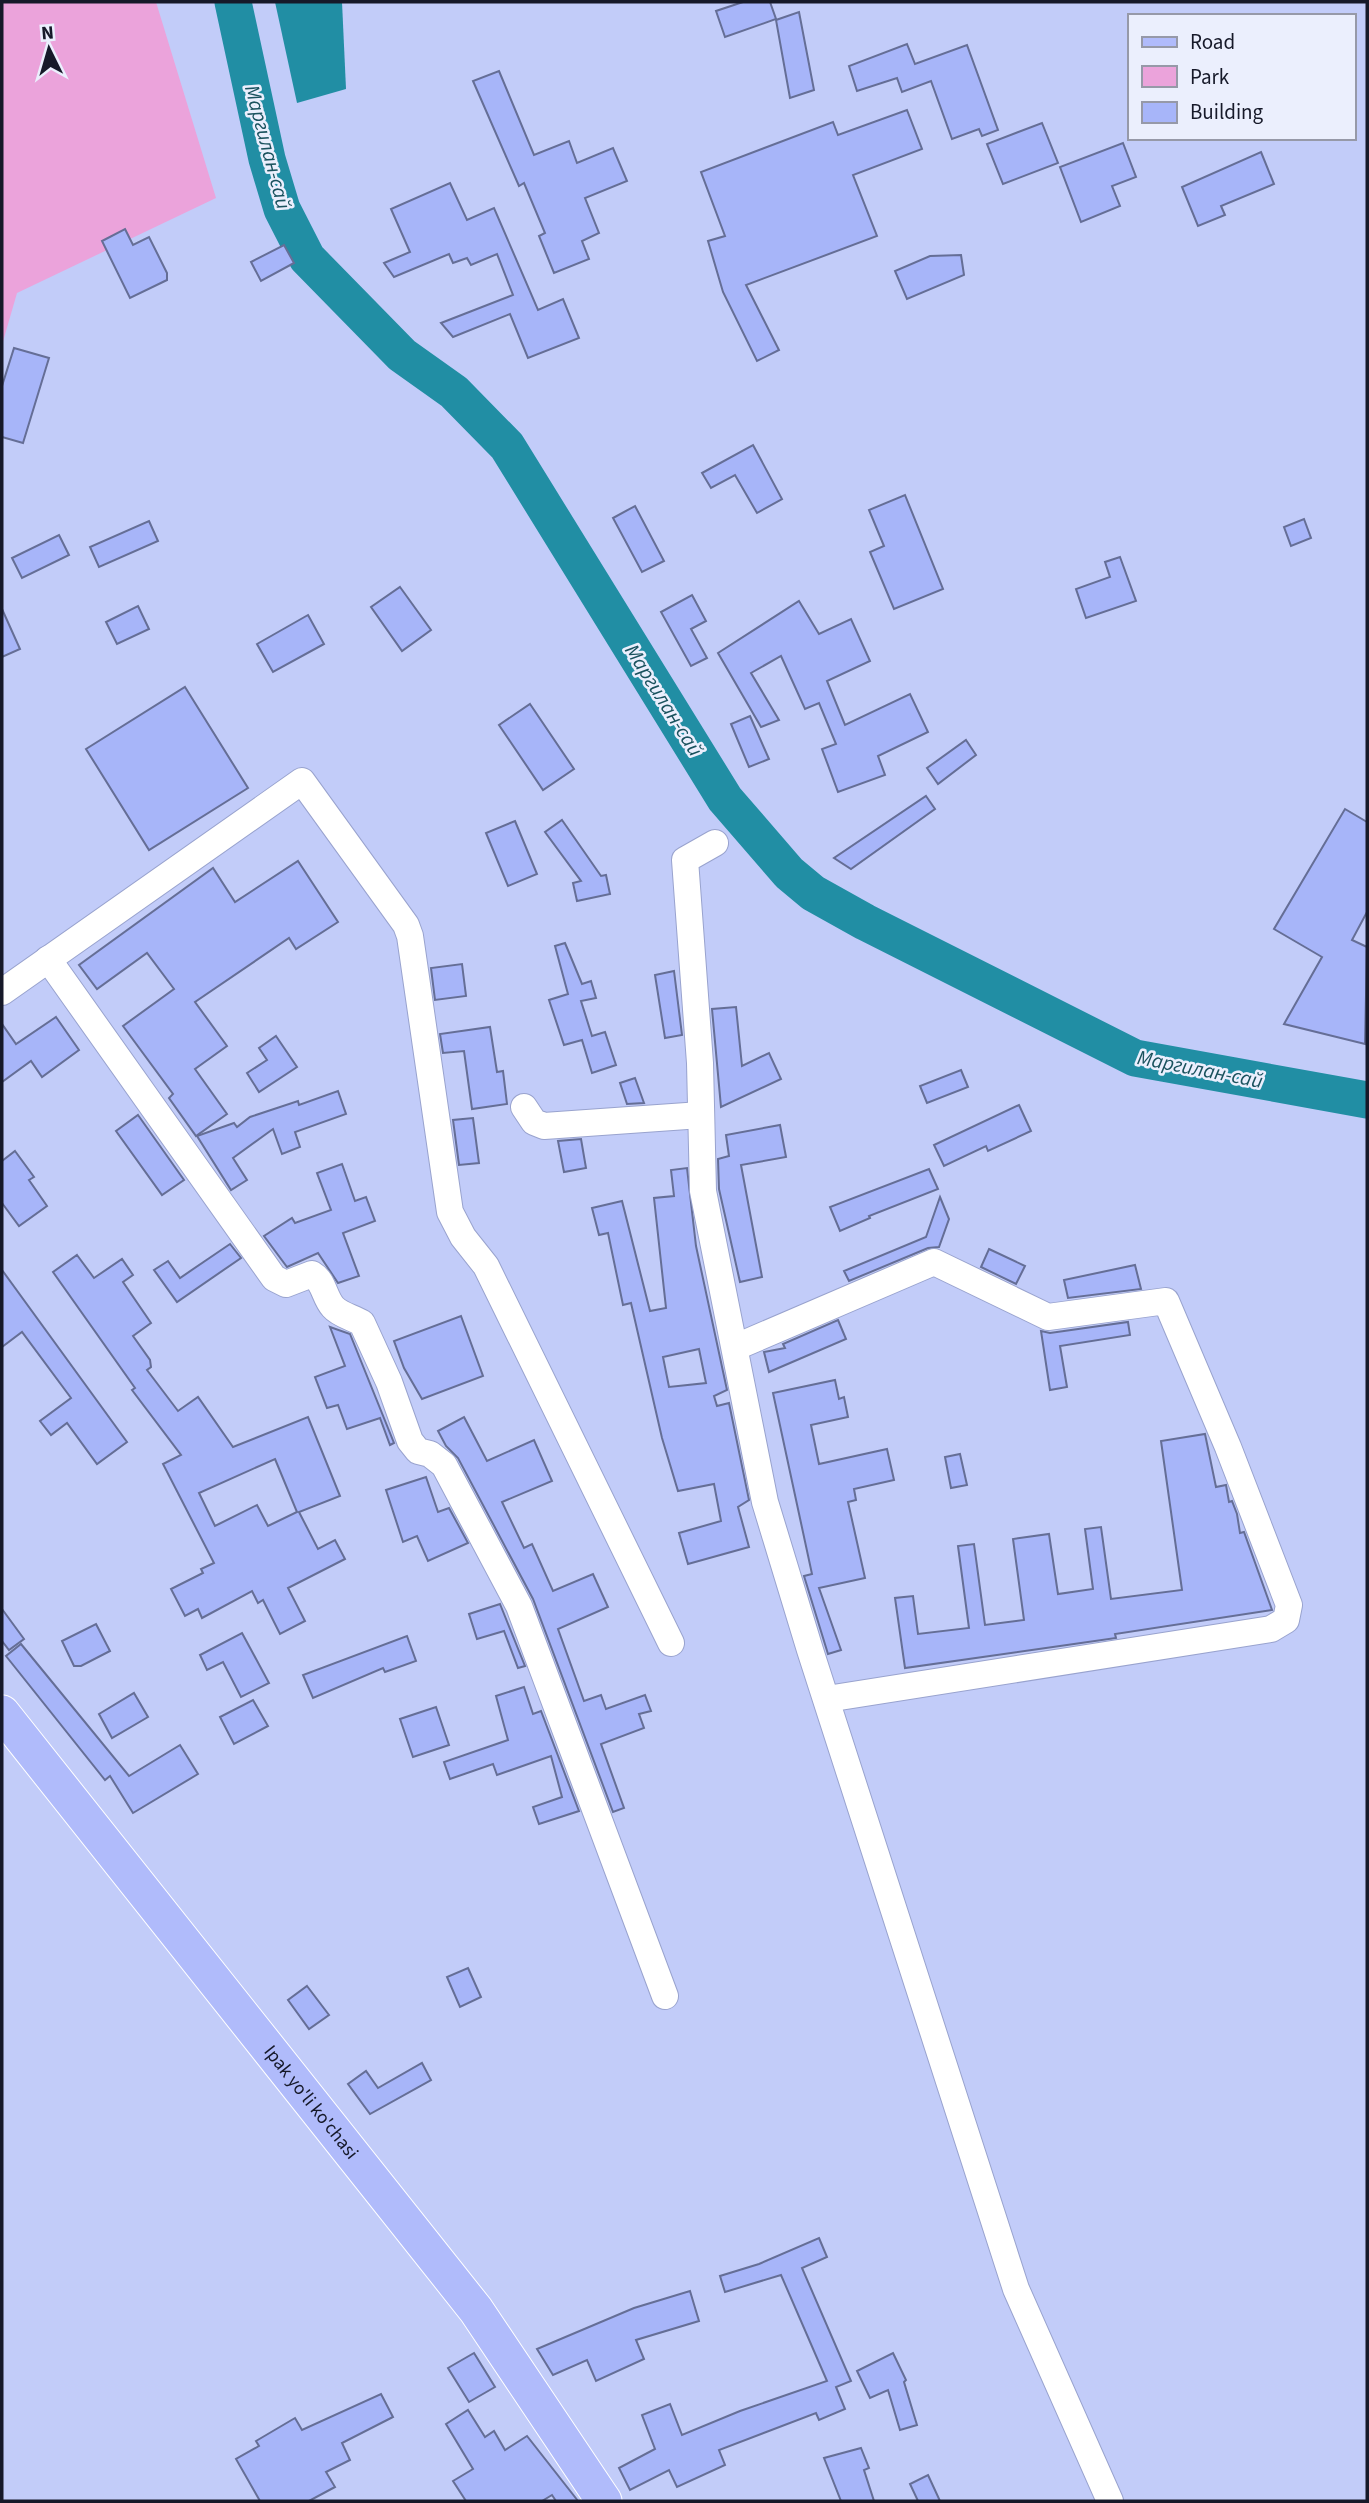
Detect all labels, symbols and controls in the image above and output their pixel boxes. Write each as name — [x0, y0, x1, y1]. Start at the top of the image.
north arrow — [14, 14, 84, 84]
legend — [1128, 14, 1355, 140]
text: N — [40, 20, 55, 48]
text: Road — [1190, 27, 1235, 57]
text: Park — [1190, 62, 1230, 92]
water label: Маргилан-сай — [237, 82, 299, 212]
text: Building — [1190, 97, 1264, 127]
water label: Маргилан-сай — [618, 638, 710, 762]
water label: Маргилан-сай — [1135, 1042, 1265, 1096]
street label: Ipak yo'li ko'chasi — [257, 2039, 365, 2165]

